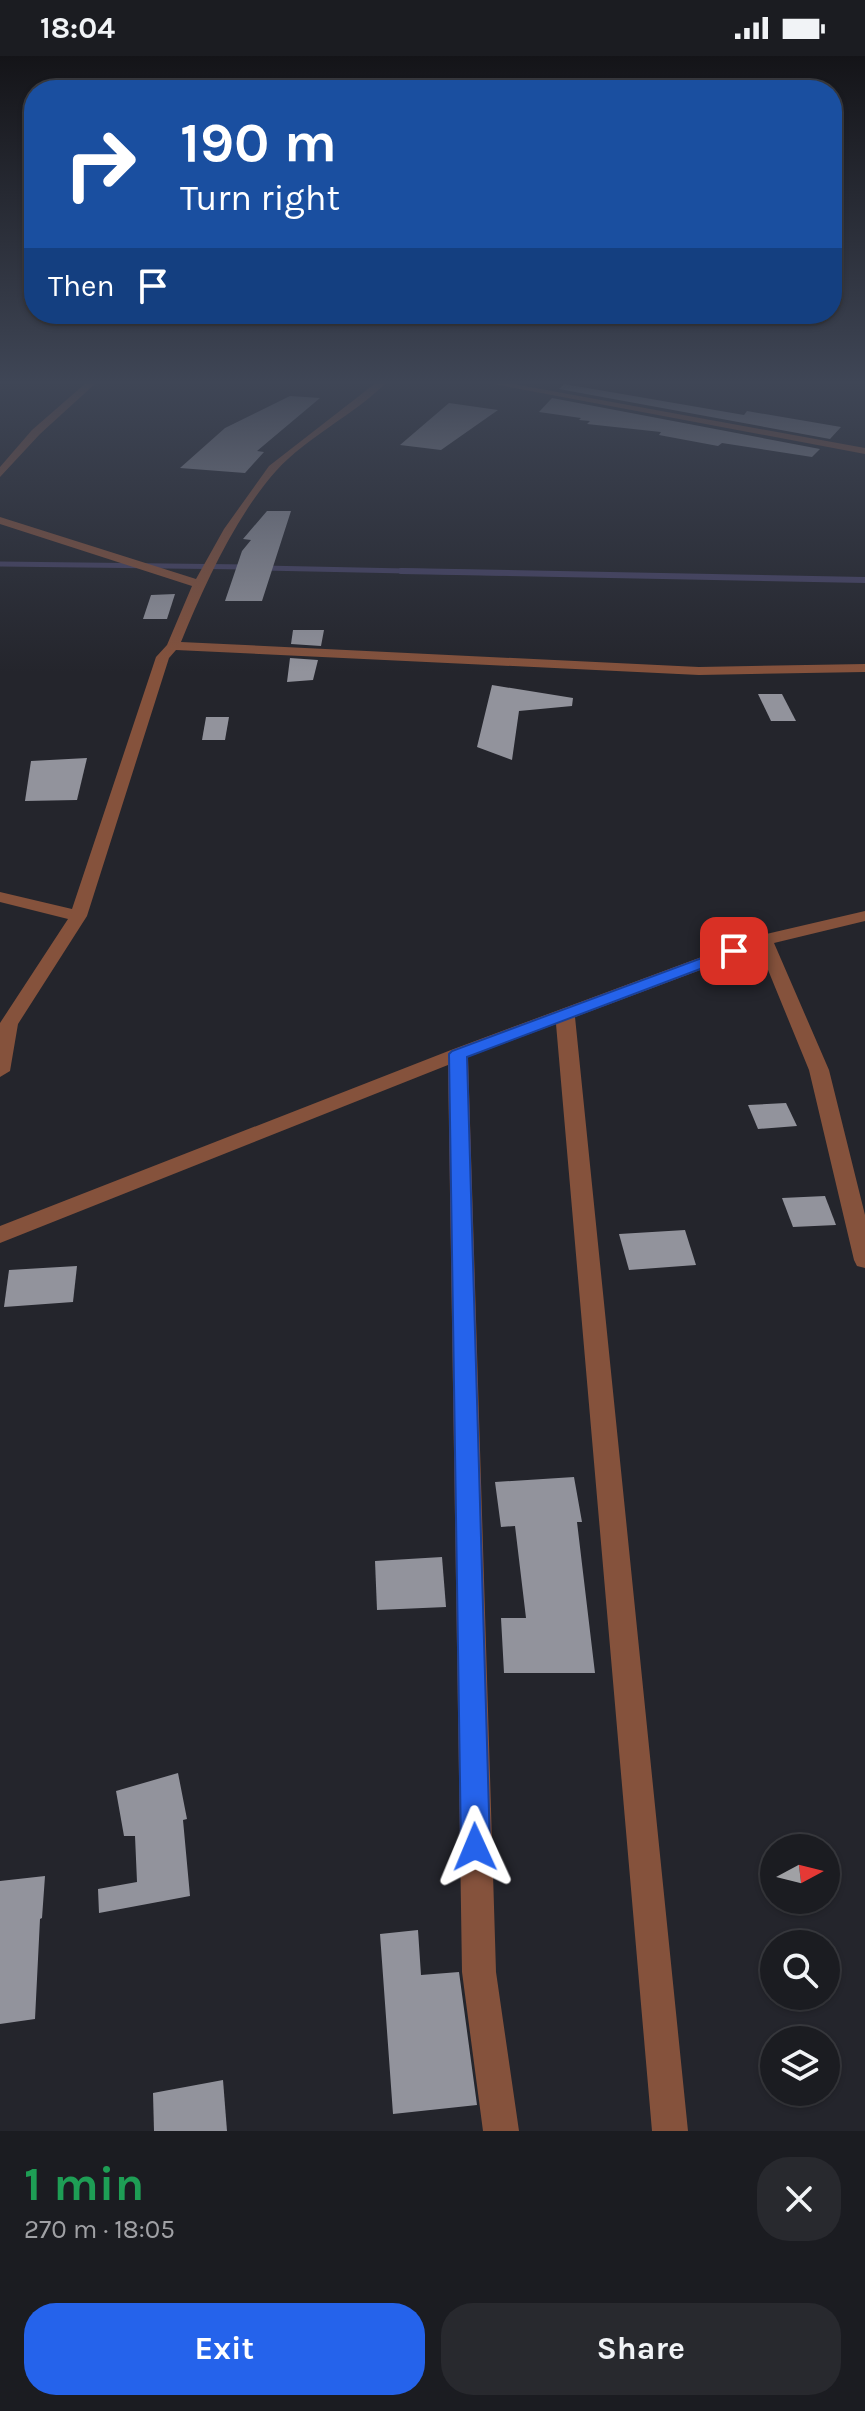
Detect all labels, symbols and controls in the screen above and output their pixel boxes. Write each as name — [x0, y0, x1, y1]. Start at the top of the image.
text: 18:04 — [40, 10, 115, 46]
text: 190 m — [180, 110, 337, 175]
icon: right — [48, 112, 152, 216]
text: Turn right — [180, 177, 340, 219]
icon: arrive — [131, 264, 175, 308]
text: Then — [48, 268, 115, 304]
pin — [700, 917, 768, 985]
icon: arrive — [712, 929, 756, 973]
position arrow — [433, 1805, 517, 1889]
north arrow — [760, 1834, 840, 1914]
map controls — [760, 1834, 840, 2106]
button: search — [760, 1930, 840, 2010]
button: layers — [760, 2026, 840, 2106]
text: 1 min — [24, 2156, 144, 2212]
button: close — [757, 2157, 841, 2241]
text: 270 m · 18:05 — [24, 2214, 175, 2245]
button: Exit — [24, 2303, 425, 2395]
button: Share — [441, 2303, 841, 2395]

